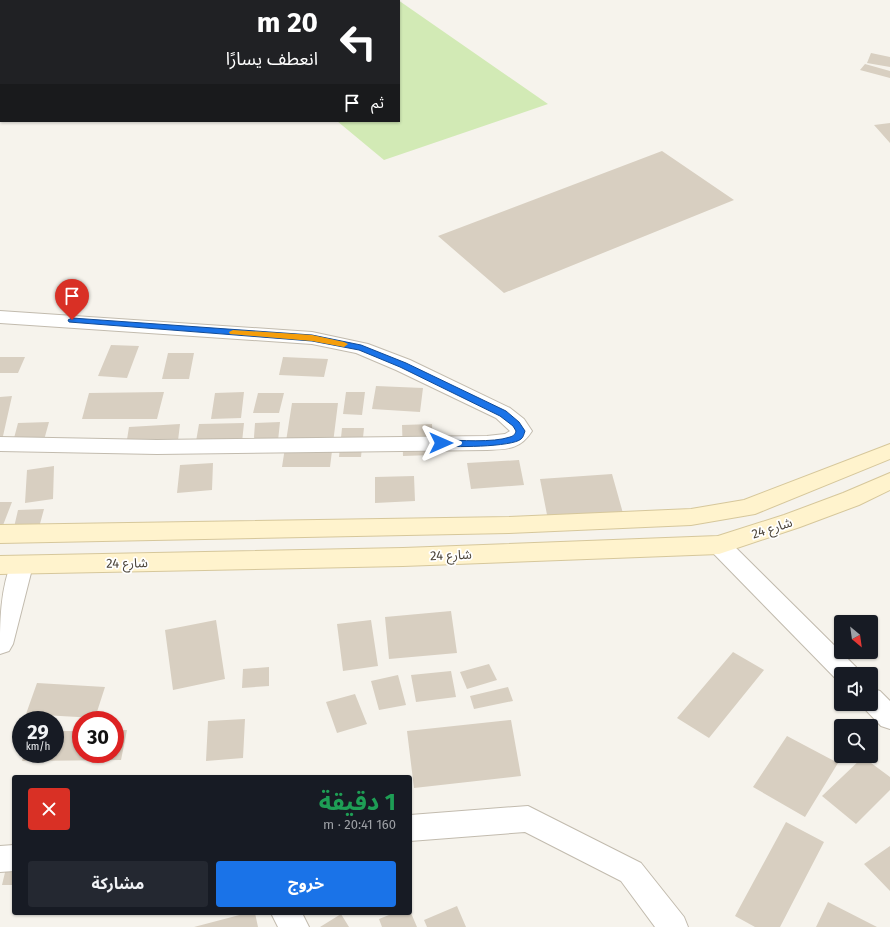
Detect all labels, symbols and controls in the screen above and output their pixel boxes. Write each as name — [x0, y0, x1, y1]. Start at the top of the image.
text: 20 m — [257, 6, 318, 39]
icon: left — [332, 16, 384, 68]
text: انعطف يسارًا — [226, 48, 318, 70]
icon: arrive — [341, 92, 363, 114]
text: ثم — [371, 94, 384, 112]
pin — [55, 279, 89, 320]
icon: arrive — [61, 285, 83, 307]
position arrow — [420, 422, 462, 464]
street label: شارع 24 — [750, 514, 795, 544]
street label: شارع 24 — [430, 547, 472, 566]
street label: شارع 24 — [106, 555, 148, 574]
north arrow — [834, 615, 878, 659]
map controls — [834, 615, 878, 763]
button: sound — [834, 667, 878, 711]
speed limit sign: 30 — [72, 711, 124, 763]
button: search — [834, 719, 878, 763]
text: 29 — [27, 720, 49, 744]
text: km/h — [26, 741, 50, 753]
button: close — [28, 788, 70, 830]
text: 1 دقيقة — [319, 788, 396, 816]
text: 160 m · 20:41 — [323, 817, 396, 832]
button: مشاركة — [28, 861, 208, 907]
button: خروج — [216, 861, 396, 907]

